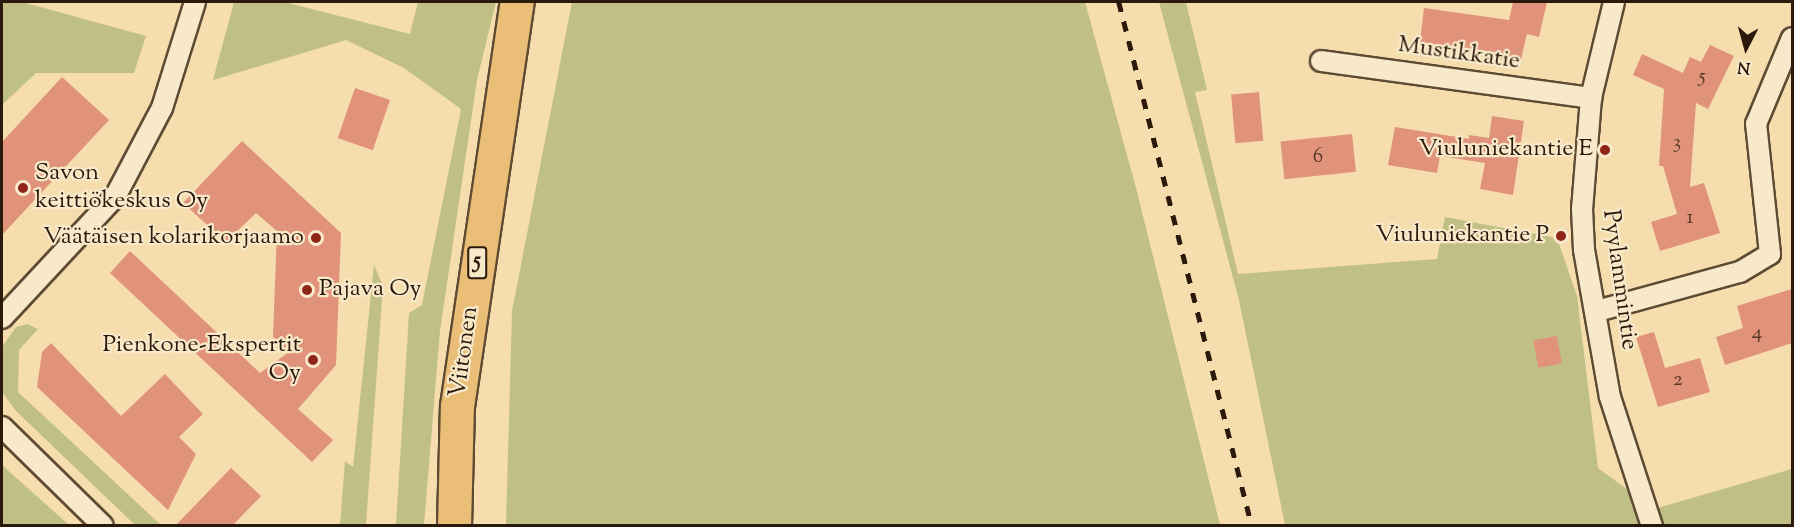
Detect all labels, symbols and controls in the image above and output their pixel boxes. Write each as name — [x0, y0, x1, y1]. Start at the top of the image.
north arrow — [1716, 18, 1776, 78]
street label: Mustikkatie — [1396, 31, 1522, 77]
text: N — [1737, 54, 1752, 79]
house number: 5 — [1698, 64, 1706, 90]
house number: 3 — [1673, 130, 1681, 156]
place label: Viuluniekantie E — [1419, 136, 1593, 164]
marker: Viuluniekantie E — [1598, 143, 1612, 157]
house number: 6 — [1313, 144, 1323, 170]
place label: Savon keittiökeskus Oy — [35, 160, 208, 216]
marker: Savon keittiökeskus Oy — [16, 181, 30, 195]
house number: 1 — [1686, 205, 1694, 231]
street label: Pyylammintie — [1595, 208, 1643, 352]
place label: Viuluniekantie P — [1375, 222, 1549, 250]
place label: Väätäisen kolarikorjaamo — [43, 224, 304, 252]
marker: Viuluniekantie P — [1554, 229, 1568, 243]
marker: Väätäisen kolarikorjaamo — [309, 231, 323, 245]
road number: 5 — [466, 244, 488, 282]
place label: Pajava Oy — [319, 276, 422, 304]
marker: Pajava Oy — [300, 283, 314, 297]
street label: Viitonen — [444, 304, 486, 400]
house number: 4 — [1752, 320, 1762, 346]
place label: Pienkone-Ekspertit Oy — [103, 332, 301, 388]
marker: Pienkone-Ekspertit Oy — [306, 353, 320, 367]
house number: 2 — [1673, 367, 1683, 393]

